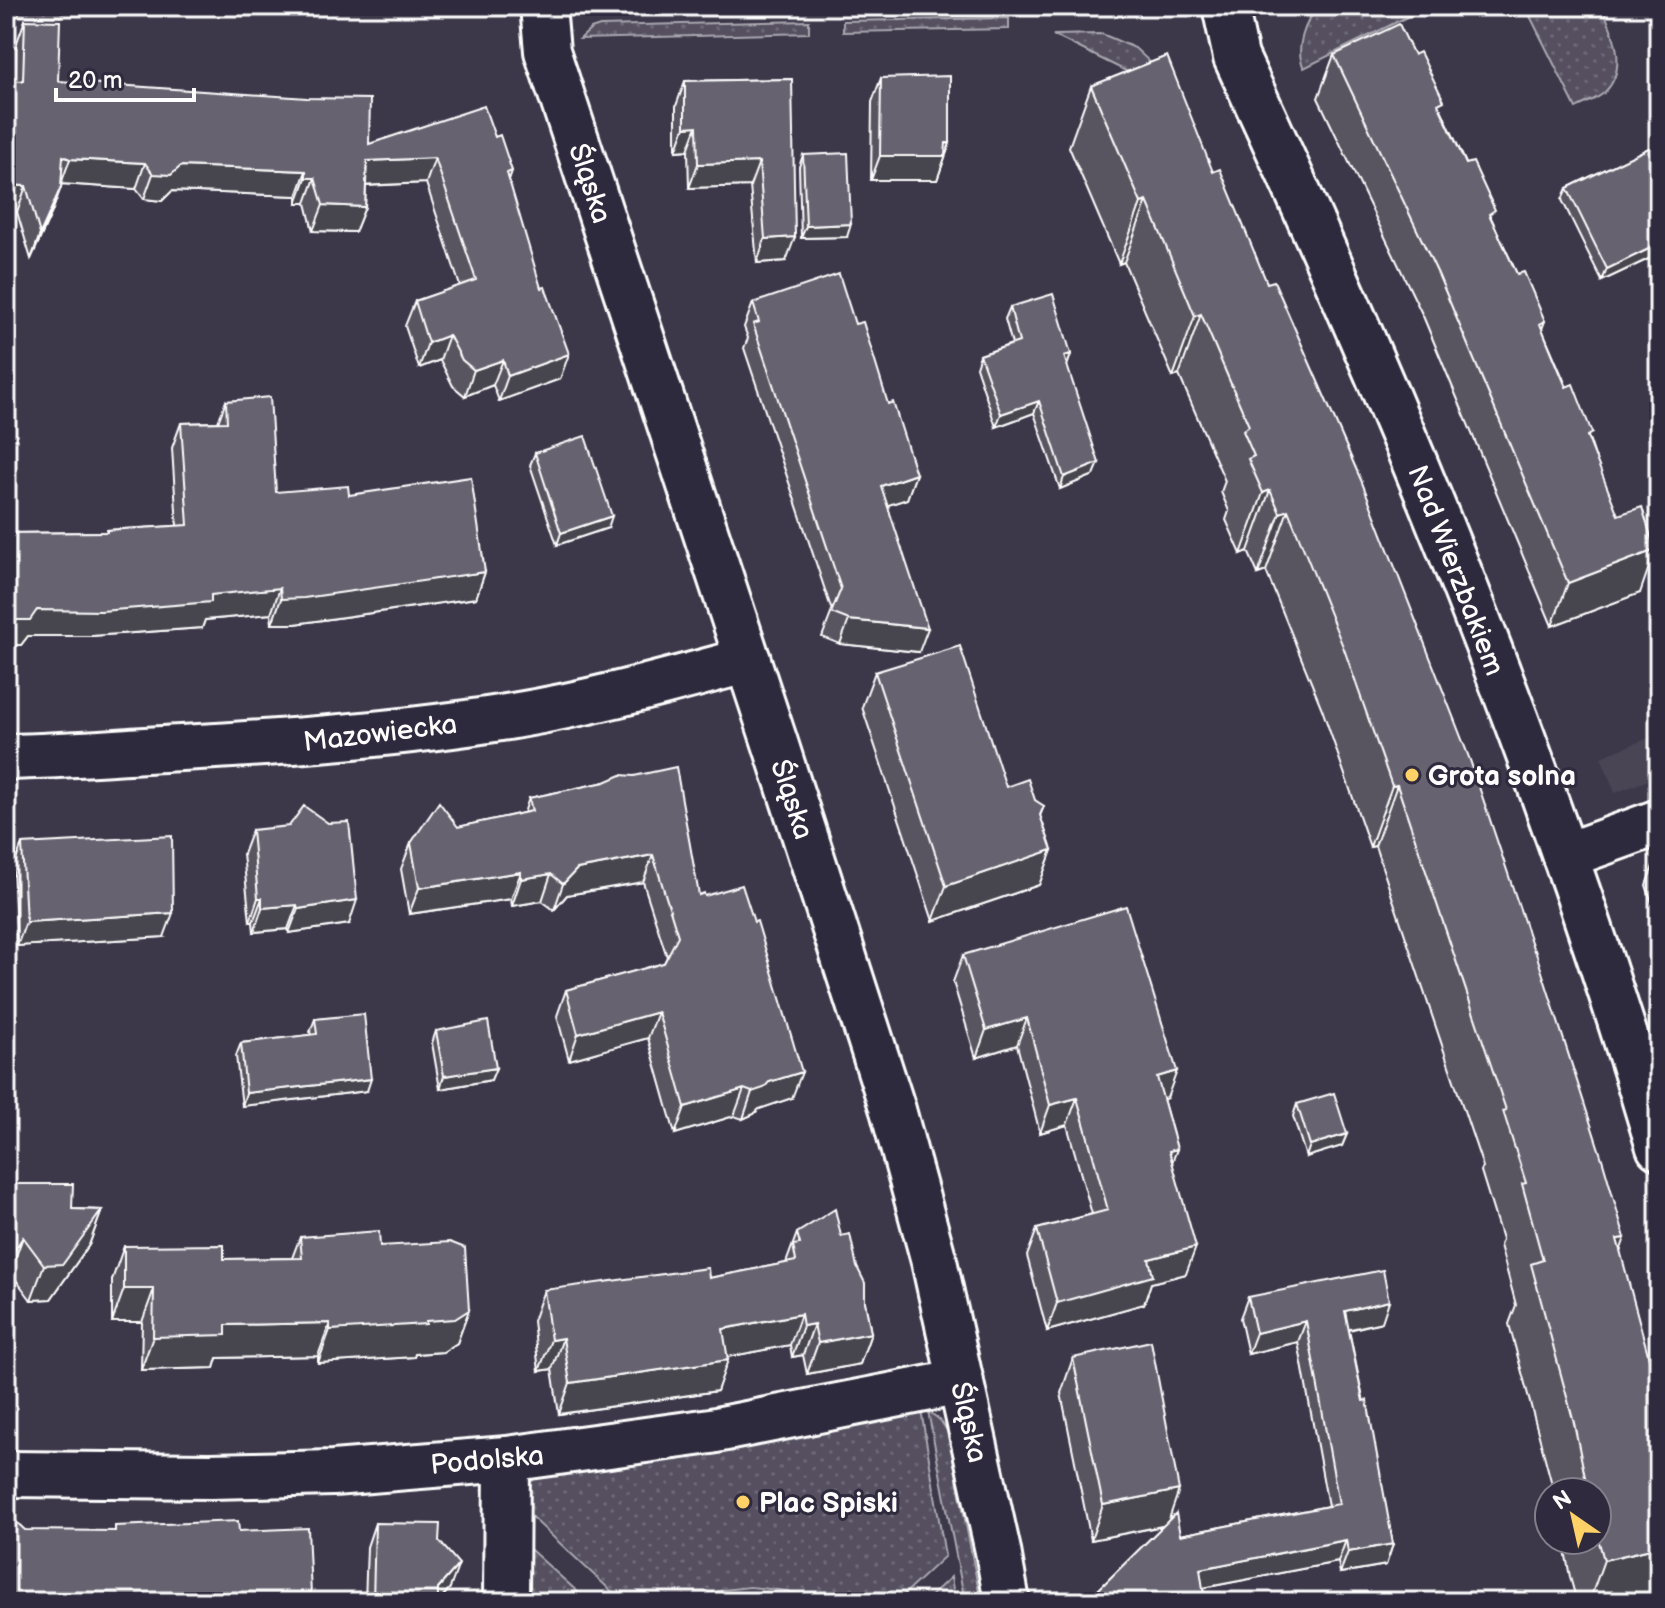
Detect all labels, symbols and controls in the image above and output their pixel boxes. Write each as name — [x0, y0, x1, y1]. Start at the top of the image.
scale bar — [56, 52, 194, 102]
text: 20 m — [68, 66, 123, 95]
street label: Śląska — [561, 139, 619, 227]
street label: Nad Wierzbakiem — [1400, 461, 1511, 680]
street label: Mazowiecka — [301, 708, 459, 759]
street label: Śląska — [763, 755, 821, 843]
place label: Grota solna — [1428, 760, 1576, 793]
marker: Grota solna — [1403, 766, 1421, 784]
street label: Śląska — [943, 1379, 995, 1466]
street label: Podolska — [429, 1439, 545, 1482]
north arrow — [1533, 1476, 1613, 1556]
text: N — [1548, 1485, 1577, 1516]
place label: Plac Spiski — [759, 1487, 898, 1520]
marker: Plac Spiski — [734, 1493, 752, 1511]

